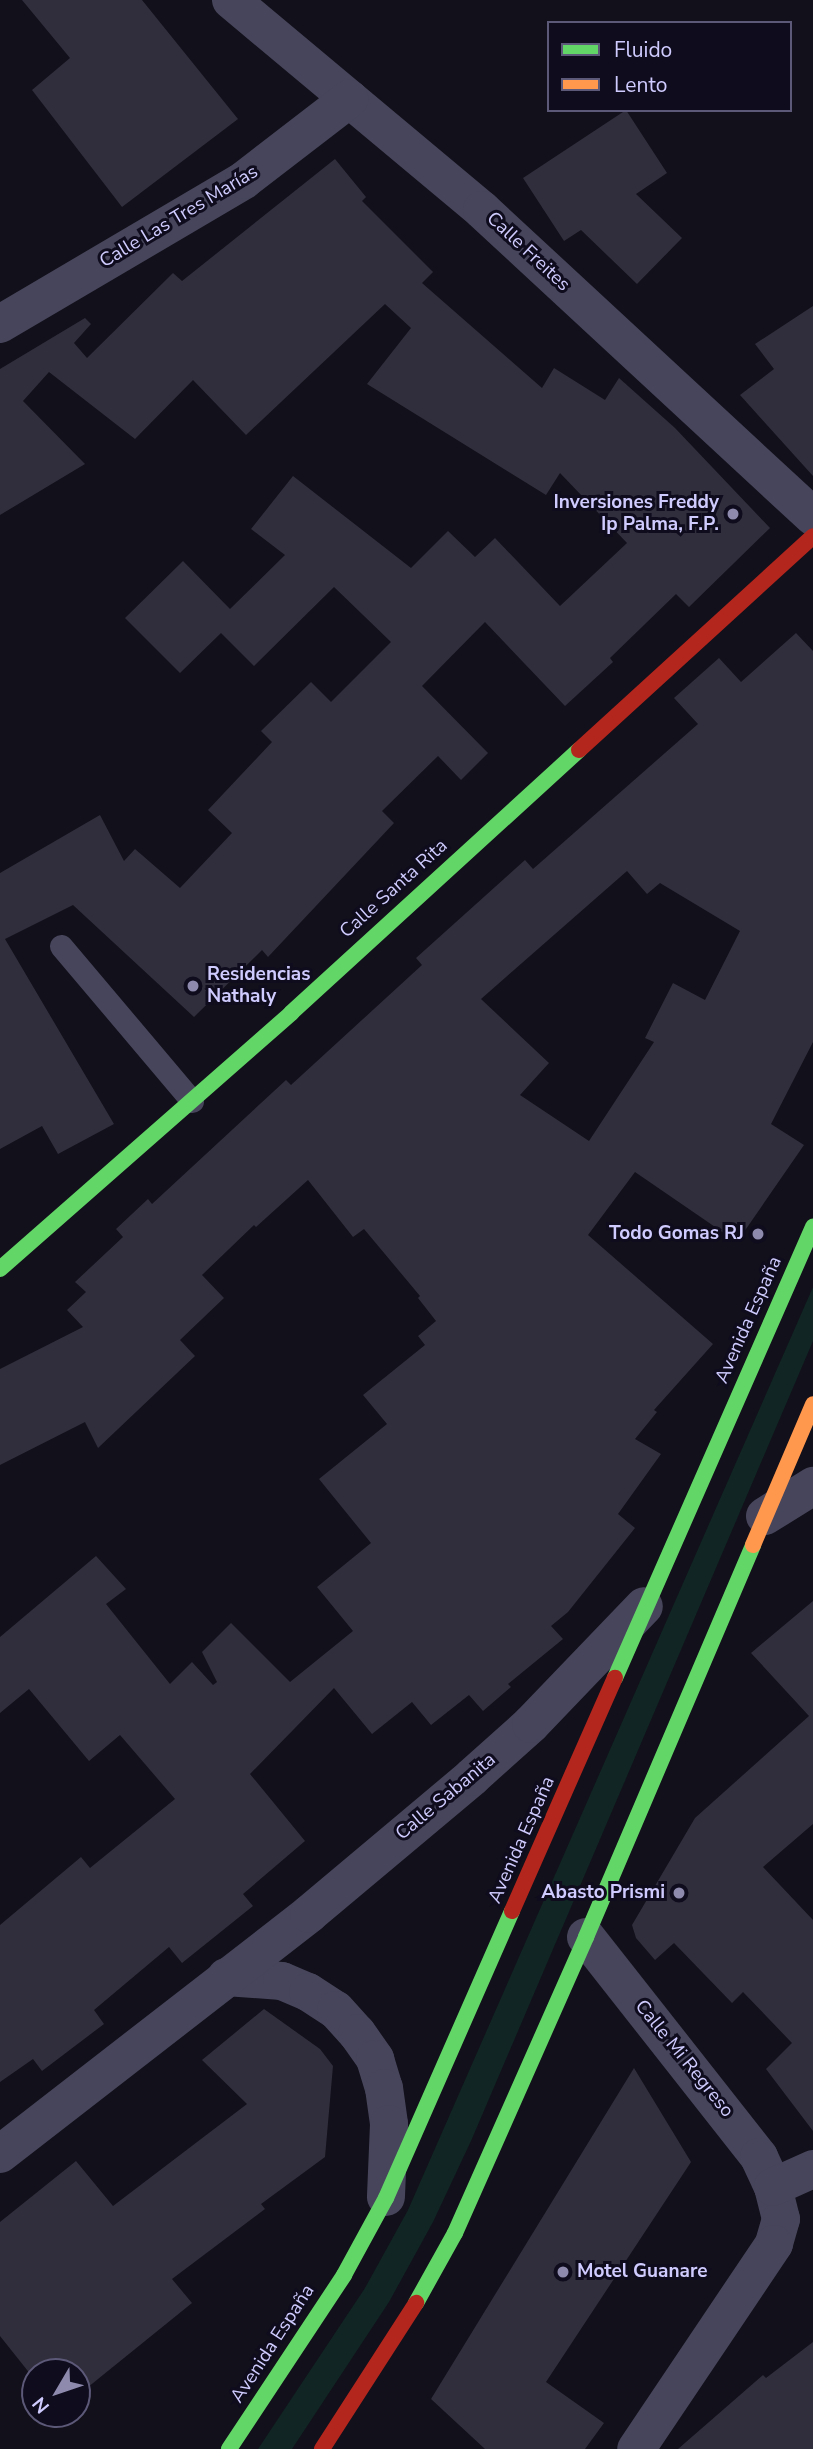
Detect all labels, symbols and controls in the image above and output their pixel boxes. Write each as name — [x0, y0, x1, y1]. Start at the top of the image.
legend — [547, 21, 792, 112]
text: Fluido — [614, 36, 672, 64]
text: Lento — [614, 71, 667, 99]
street label: Calle Las Tres Marías — [96, 161, 262, 273]
street label: Calle Freites — [481, 208, 575, 296]
place label: Inversiones Freddy Ip Palma, F.P. — [553, 492, 719, 536]
marker: Inversiones Freddy Ip Palma, F.P. — [725, 506, 741, 522]
street label: Calle Santa Rita — [336, 835, 452, 943]
place label: Residencias Nathaly — [207, 964, 310, 1008]
marker: Residencias Nathaly — [185, 978, 201, 994]
place label: Todo Gomas RJ — [609, 1223, 744, 1245]
marker: Todo Gomas RJ — [750, 1226, 766, 1242]
street label: Avenida España — [711, 1253, 787, 1387]
street label: Calle Sabanita — [391, 1749, 501, 1845]
street label: Avenida España — [484, 1773, 560, 1907]
place label: Abasto Prismi — [541, 1882, 665, 1904]
marker: Abasto Prismi — [671, 1885, 687, 1901]
street label: Calle Mi Regreso — [630, 1996, 738, 2122]
place label: Motel Guanare — [577, 2261, 708, 2283]
marker: Motel Guanare — [555, 2264, 571, 2280]
street label: Avenida España — [226, 2281, 320, 2407]
north arrow — [21, 2358, 91, 2428]
text: N — [27, 2391, 56, 2419]

